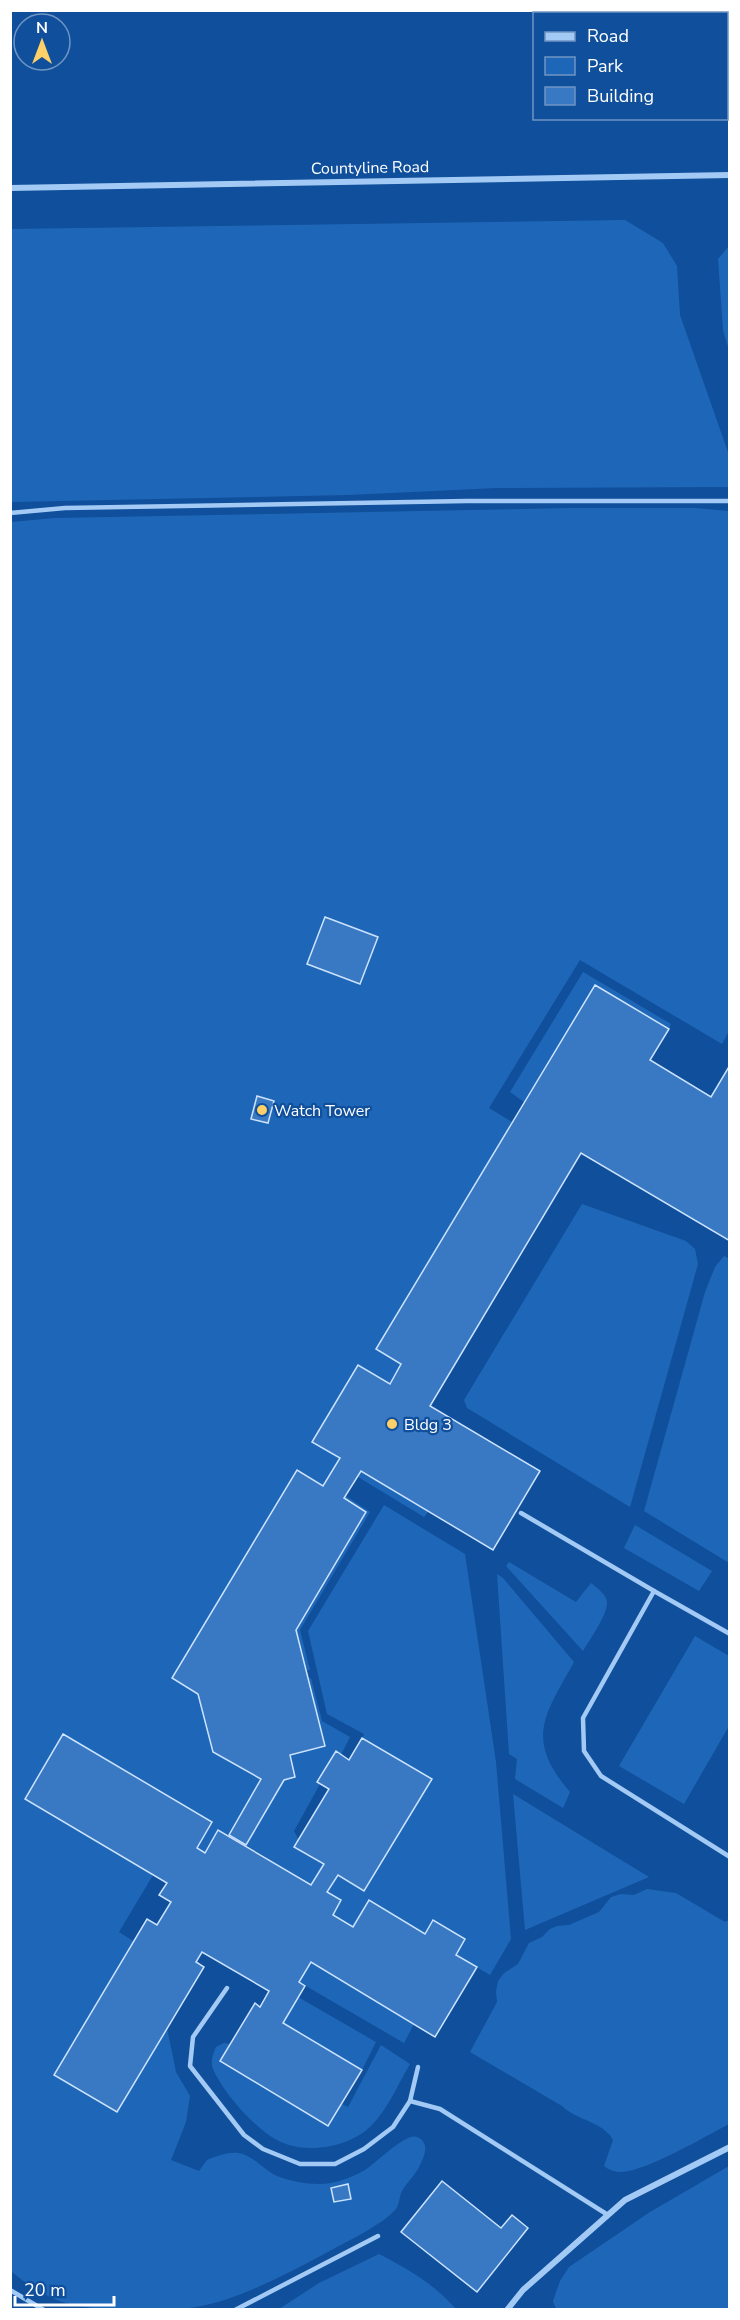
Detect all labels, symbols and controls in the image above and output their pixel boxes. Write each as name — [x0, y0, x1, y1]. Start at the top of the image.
north arrow — [12, 12, 72, 72]
legend — [533, 12, 728, 120]
text: N — [36, 17, 48, 39]
text: Road — [587, 24, 629, 48]
text: Park — [587, 54, 624, 78]
text: Building — [587, 84, 654, 108]
street label: Countyline Road — [311, 156, 429, 180]
place label: Watch Tower — [274, 1100, 370, 1122]
marker: Watch Tower — [255, 1103, 269, 1117]
place label: Bldg 3 — [404, 1414, 452, 1436]
marker: Bldg 3 — [385, 1417, 399, 1431]
scale bar — [15, 2269, 114, 2307]
text: 20 m — [24, 2278, 66, 2302]

